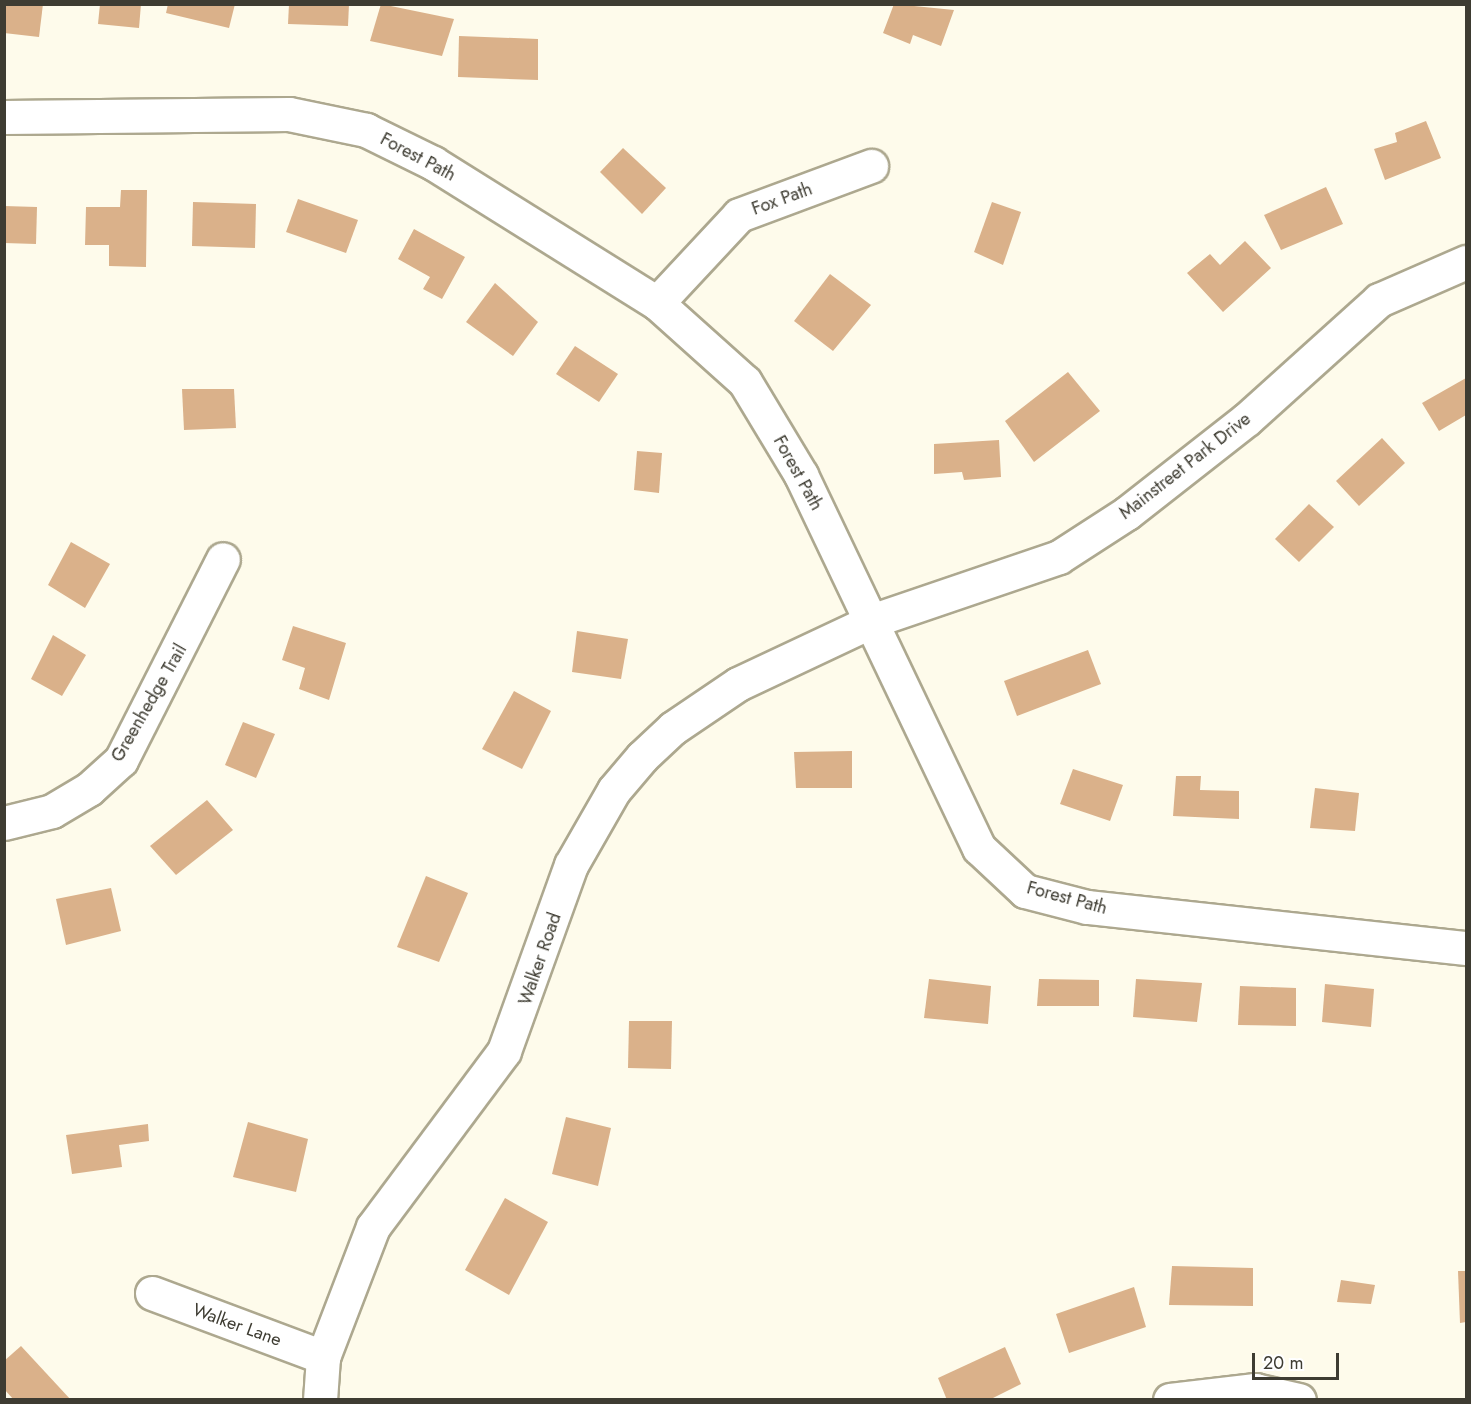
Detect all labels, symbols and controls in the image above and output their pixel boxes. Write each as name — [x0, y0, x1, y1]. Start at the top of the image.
street label: Forest Path — [377, 128, 459, 186]
street label: Fox Path — [749, 178, 815, 220]
street label: Mainstreet Park Drive — [1115, 408, 1255, 524]
street label: Forest Path — [769, 432, 827, 514]
street label: Greenhedge Trail — [107, 640, 191, 766]
street label: Forest Path — [1025, 877, 1109, 919]
street label: Walker Road — [514, 910, 566, 1008]
street label: Walker Lane — [190, 1299, 284, 1351]
scale bar — [1255, 1341, 1342, 1379]
text: 20 m — [1263, 1350, 1303, 1376]

